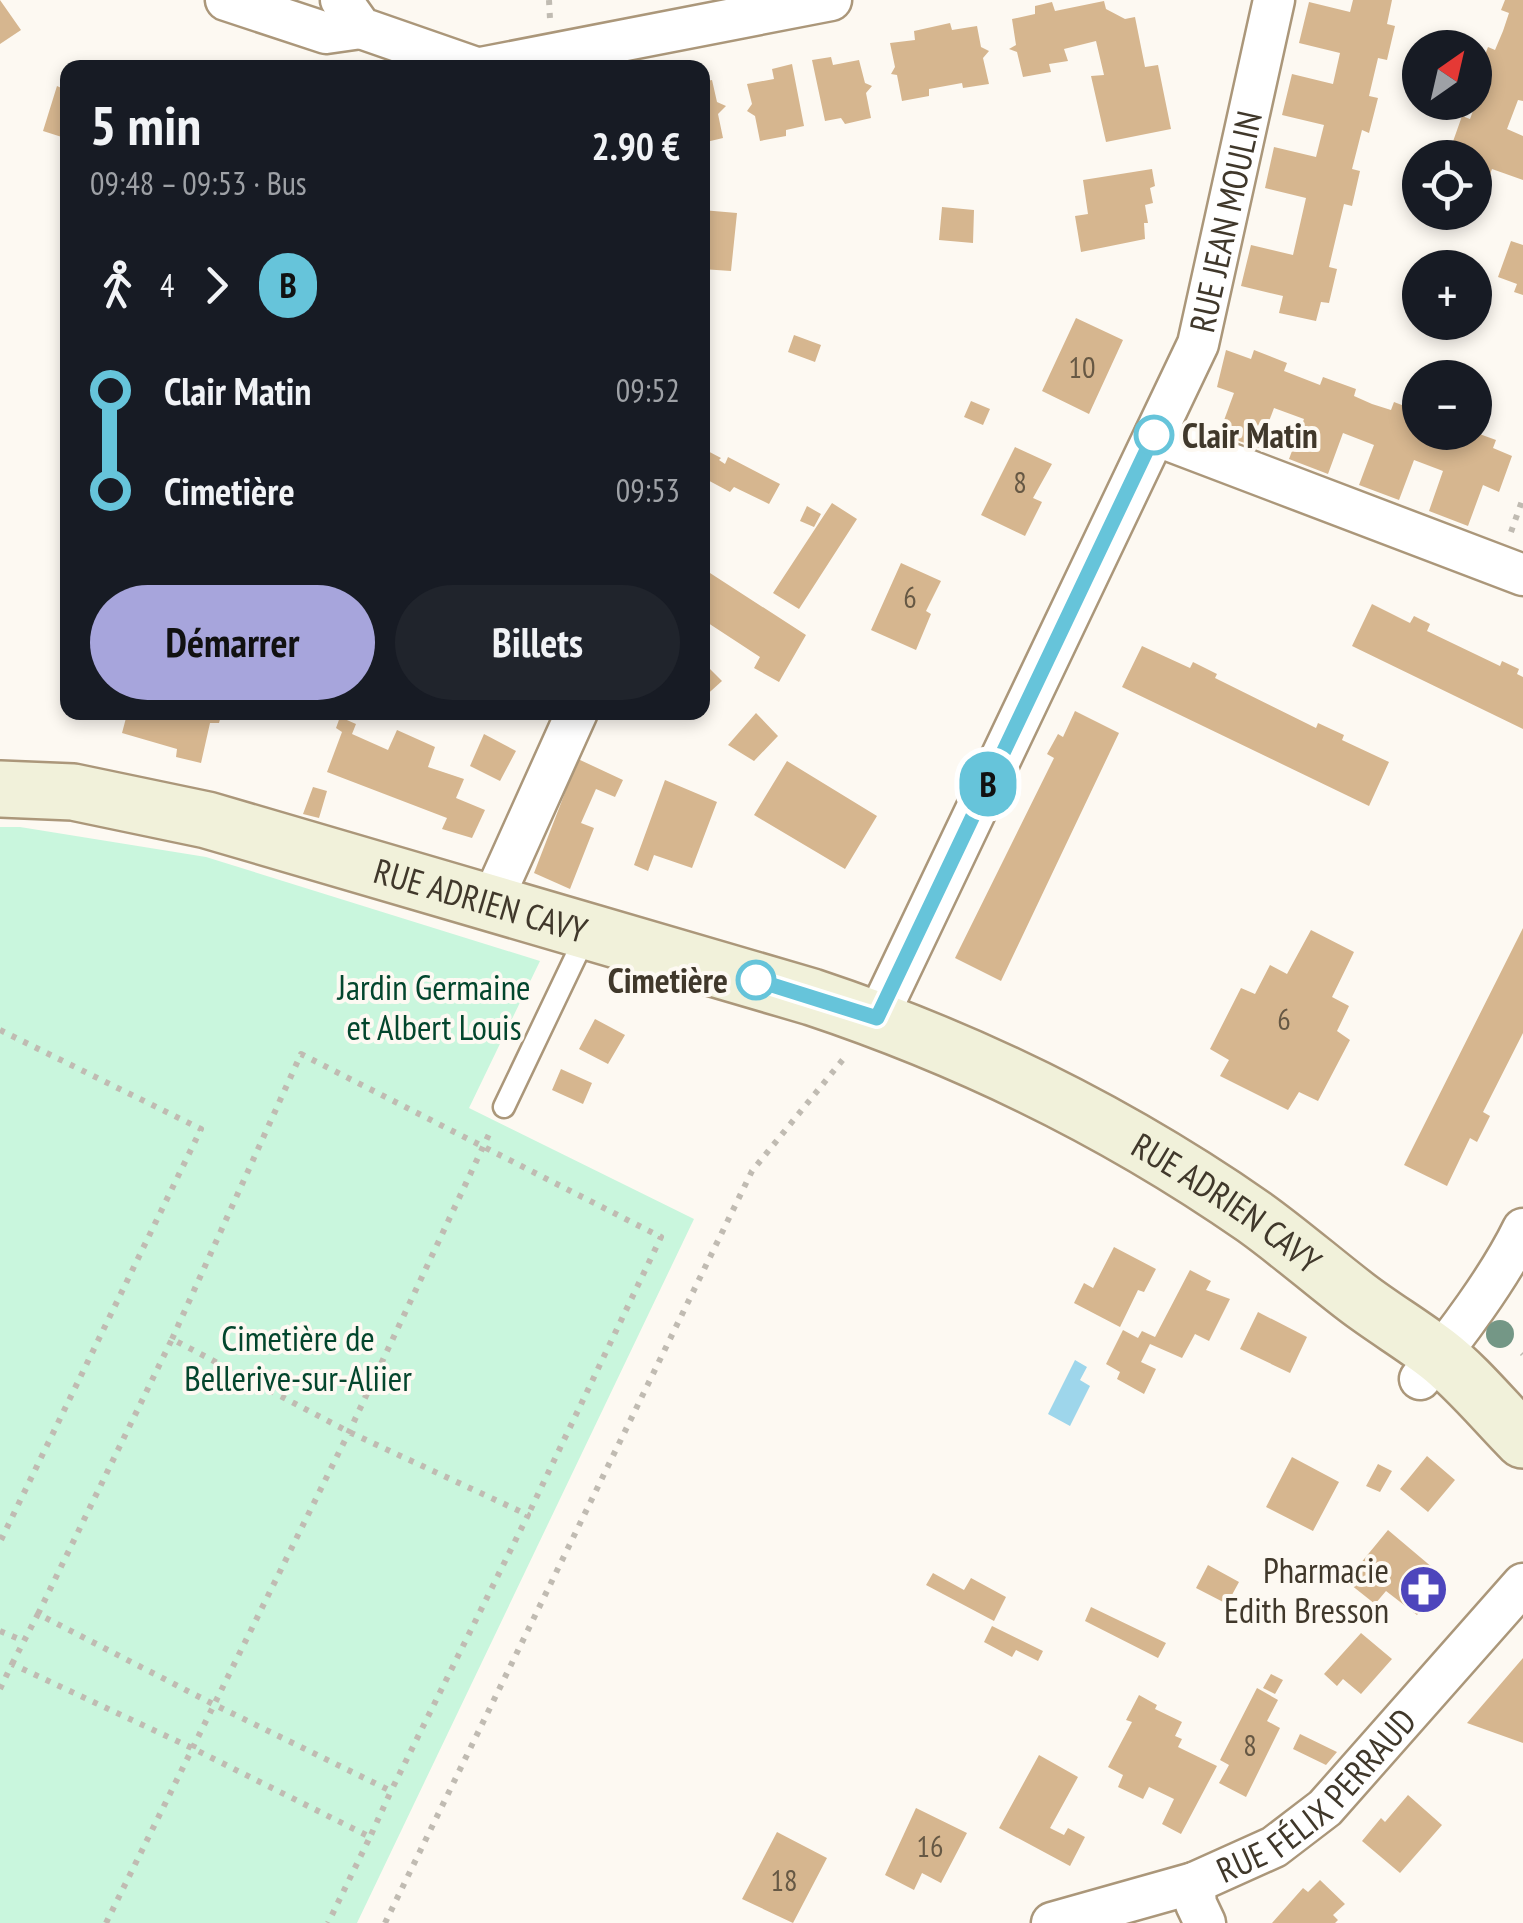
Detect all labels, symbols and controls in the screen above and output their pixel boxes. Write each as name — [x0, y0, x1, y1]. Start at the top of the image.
north arrow — [1402, 30, 1492, 120]
map controls — [1402, 30, 1492, 450]
text: 5 min — [90, 89, 201, 160]
street label: RUE JEAN MOULIN — [1178, 107, 1272, 336]
text: 2.90 € — [591, 121, 680, 170]
button: locate — [1402, 140, 1492, 230]
text: 09:48 – 09:53 · Bus — [90, 162, 307, 204]
button: + — [1402, 250, 1492, 340]
icon: walk — [90, 258, 145, 313]
icon: forward — [189, 258, 244, 313]
text: B — [279, 262, 297, 308]
text: 4 — [160, 264, 174, 306]
house number: 10 — [1069, 347, 1096, 386]
button: − — [1402, 360, 1492, 450]
text: Clair Matin — [164, 366, 311, 415]
text: 09:52 — [616, 369, 680, 411]
place label: Clair Matin — [1182, 412, 1318, 458]
marker: Clair Matin — [1135, 416, 1173, 454]
house number: 8 — [1013, 462, 1027, 501]
text: Cimetière — [164, 466, 295, 515]
text: 09:53 — [616, 469, 680, 511]
house number: 6 — [903, 577, 917, 616]
button: Démarrer — [90, 585, 375, 700]
button: Billets — [395, 585, 680, 700]
line badge: B — [956, 752, 1020, 816]
text: B — [979, 761, 997, 807]
street label: RUE ADRIEN CAVY — [369, 847, 593, 953]
place label: Cimetière — [608, 957, 728, 1003]
marker: Cimetière — [737, 961, 775, 999]
park label: Jardin Germaine et Albert Louis — [336, 964, 531, 1050]
house number: 6 — [1277, 999, 1291, 1038]
street label: RUE ADRIEN CAVY — [1124, 1122, 1331, 1284]
park label: Cimetière de Bellerive-sur-Aliier — [184, 1315, 412, 1401]
place label: Pharmacie Edith Bresson — [1224, 1547, 1389, 1633]
pharmacy icon: Pharmacie Edith Bresson — [1398, 1564, 1450, 1616]
street label: RUE FÉLIX PERRAUD — [1209, 1698, 1426, 1893]
house number: 8 — [1243, 1725, 1257, 1764]
house number: 16 — [917, 1826, 944, 1865]
house number: 18 — [771, 1860, 798, 1899]

